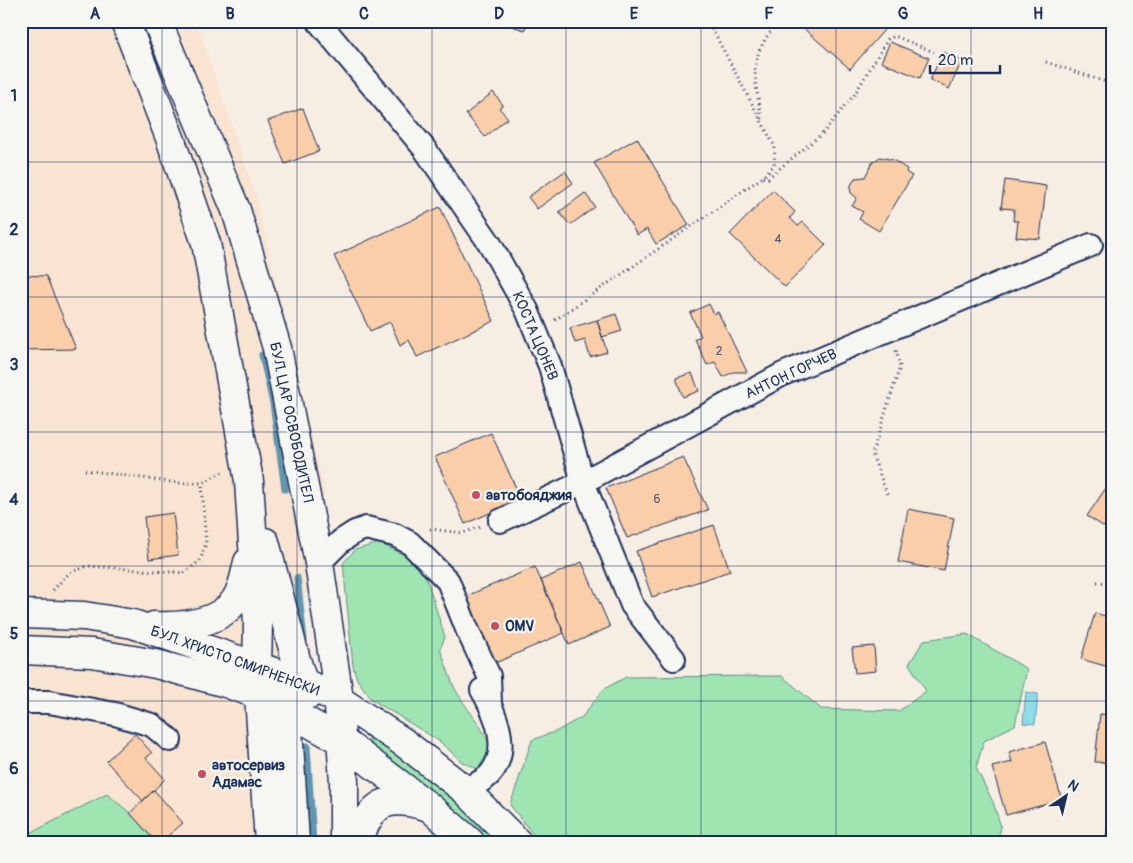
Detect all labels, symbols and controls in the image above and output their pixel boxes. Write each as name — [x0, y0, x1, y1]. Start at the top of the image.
text: A — [90, 4, 101, 24]
text: B — [225, 4, 235, 24]
text: C — [359, 4, 369, 24]
text: D — [494, 4, 504, 24]
text: E — [630, 4, 639, 24]
text: F — [764, 4, 774, 24]
text: G — [898, 4, 909, 24]
text: H — [1033, 4, 1043, 24]
scale bar — [930, 42, 1000, 74]
text: 20 m — [938, 51, 973, 70]
text: 1 — [11, 86, 17, 106]
text: 2 — [10, 220, 19, 240]
house number: 4 — [775, 232, 782, 247]
street label: КОСТА ЦОНЕВ — [508, 289, 562, 383]
street label: БУЛ. ЦАР ОСВОБОДИТЕЛ — [265, 340, 317, 505]
house number: 2 — [716, 344, 723, 359]
street label: АНТОН ГОРЧЕВ — [742, 344, 840, 404]
text: 3 — [10, 355, 19, 375]
place label: автобояджия — [486, 486, 572, 505]
marker: автобояджия — [470, 489, 482, 501]
text: 4 — [9, 490, 19, 510]
house number: 6 — [654, 492, 661, 507]
place label: OMV — [505, 617, 534, 636]
marker: OMV — [489, 620, 501, 632]
street label: БУЛ. ХРИСТО СМИРНЕНСКИ — [148, 622, 322, 700]
text: 5 — [10, 624, 19, 644]
place label: автосервиз Адамас — [212, 756, 285, 792]
text: 6 — [9, 759, 19, 779]
marker: автосервиз Адамас — [196, 768, 208, 780]
north arrow — [1040, 770, 1090, 820]
text: N — [1064, 776, 1082, 795]

